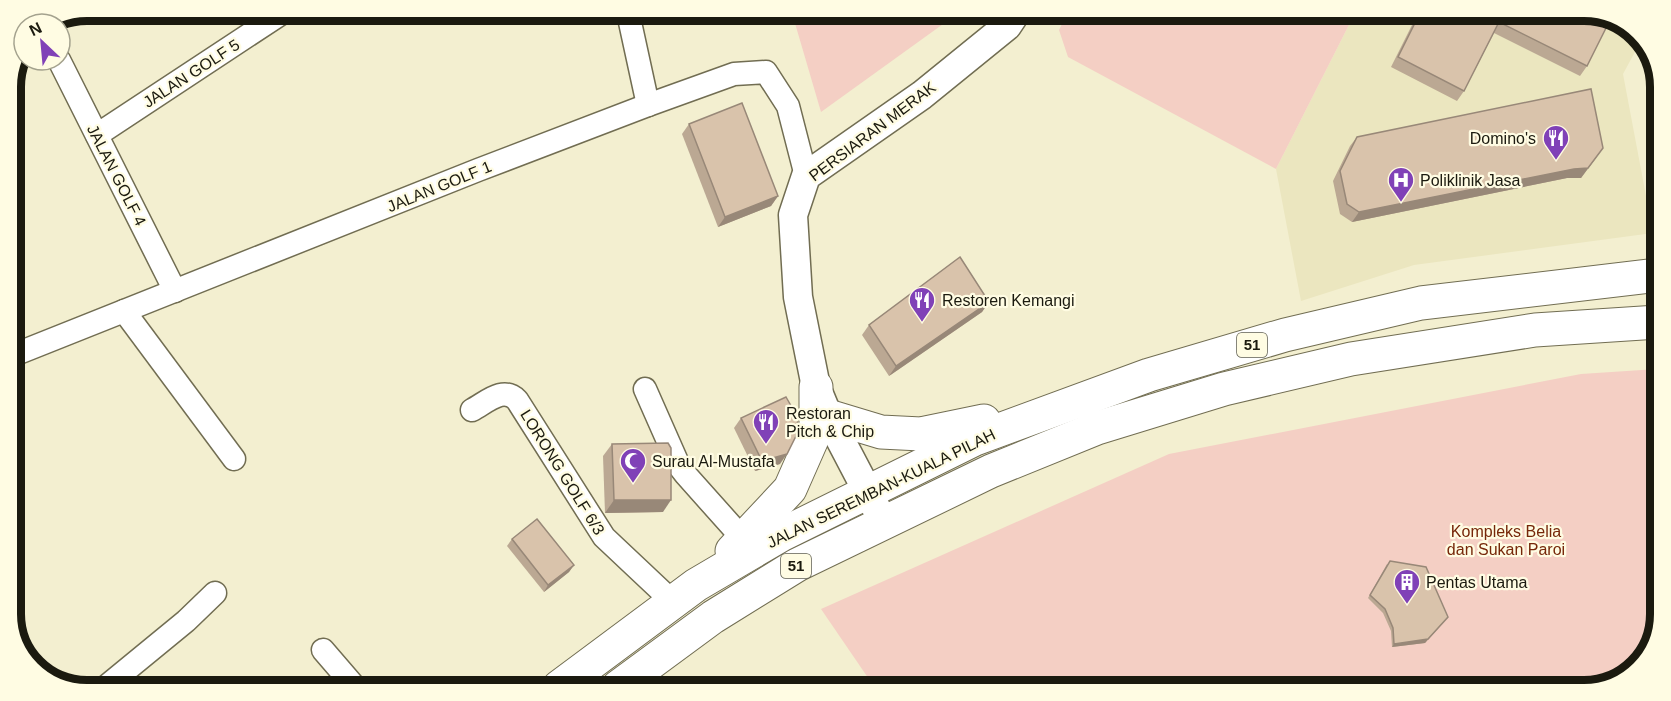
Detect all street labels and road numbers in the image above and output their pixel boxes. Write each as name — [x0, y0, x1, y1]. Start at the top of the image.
street label: JALAN GOLF 5 — [140, 36, 243, 111]
street label: PERSIARAN MERAK — [806, 78, 939, 184]
street label: JALAN GOLF 4 — [84, 122, 149, 229]
street label: JALAN GOLF 1 — [384, 158, 494, 215]
road number: 51 — [1237, 333, 1267, 357]
street label: LORONG GOLF 6/3 — [517, 407, 608, 538]
street label: JALAN SEREMBAN-KUALA PILAH — [764, 426, 998, 551]
road number: 51 — [781, 554, 811, 578]

